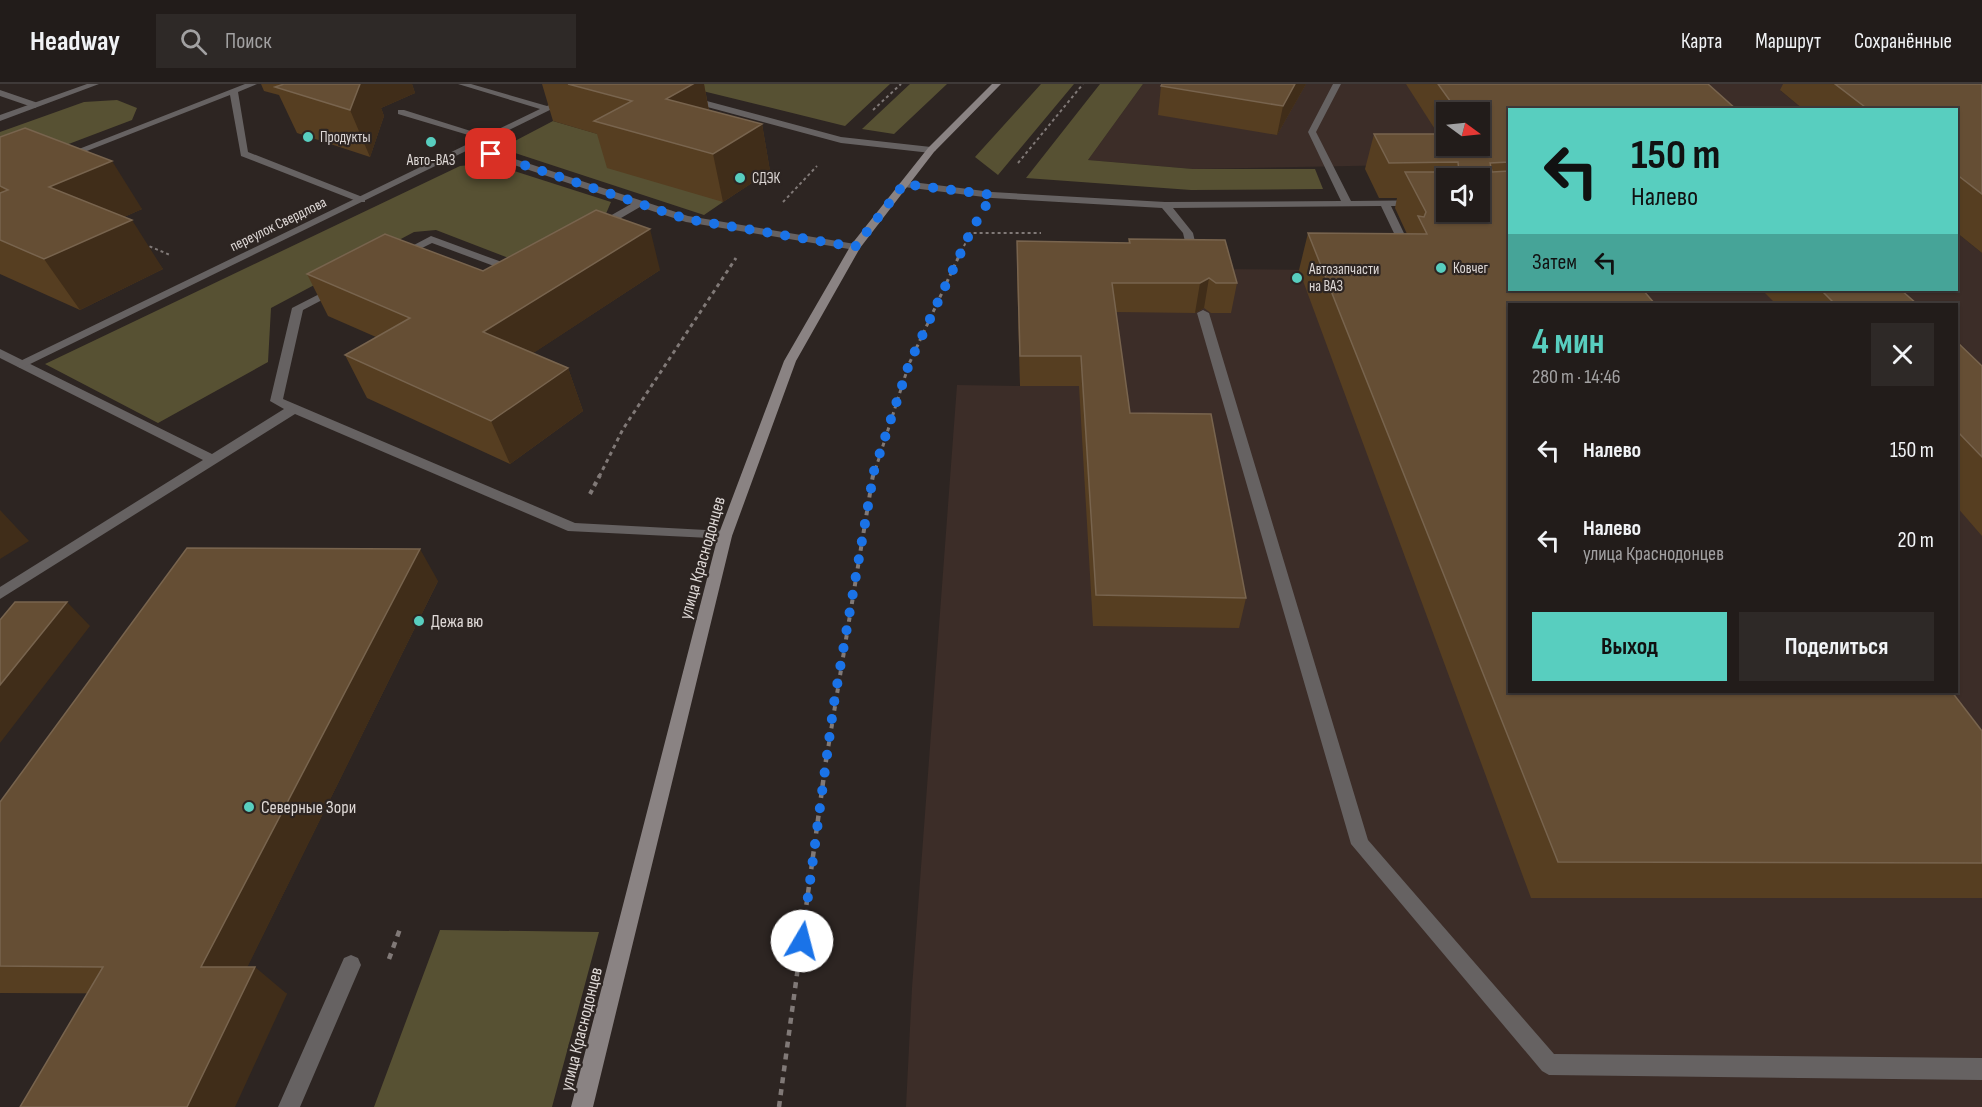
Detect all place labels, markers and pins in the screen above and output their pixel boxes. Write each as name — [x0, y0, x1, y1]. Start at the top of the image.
place label: Продукты — [320, 128, 371, 147]
pin — [465, 128, 516, 179]
marker: Продукты — [301, 130, 315, 144]
marker: Авто-ВАЗ — [424, 135, 438, 149]
place label: Авто-ВАЗ — [406, 151, 455, 170]
place label: СДЭК — [752, 169, 781, 188]
marker: СДЭК — [733, 171, 747, 185]
place label: Ковчег — [1453, 259, 1488, 278]
place label: Автозапчасти на ВАЗ — [1308, 260, 1379, 296]
marker: Ковчег — [1434, 261, 1448, 275]
marker: Автозапчасти на ВАЗ — [1290, 271, 1304, 285]
place label: Дежа вю — [431, 611, 483, 632]
marker: Дежа вю — [412, 614, 426, 628]
place label: Северные Зори — [261, 797, 356, 818]
marker: Северные Зори — [242, 800, 256, 814]

